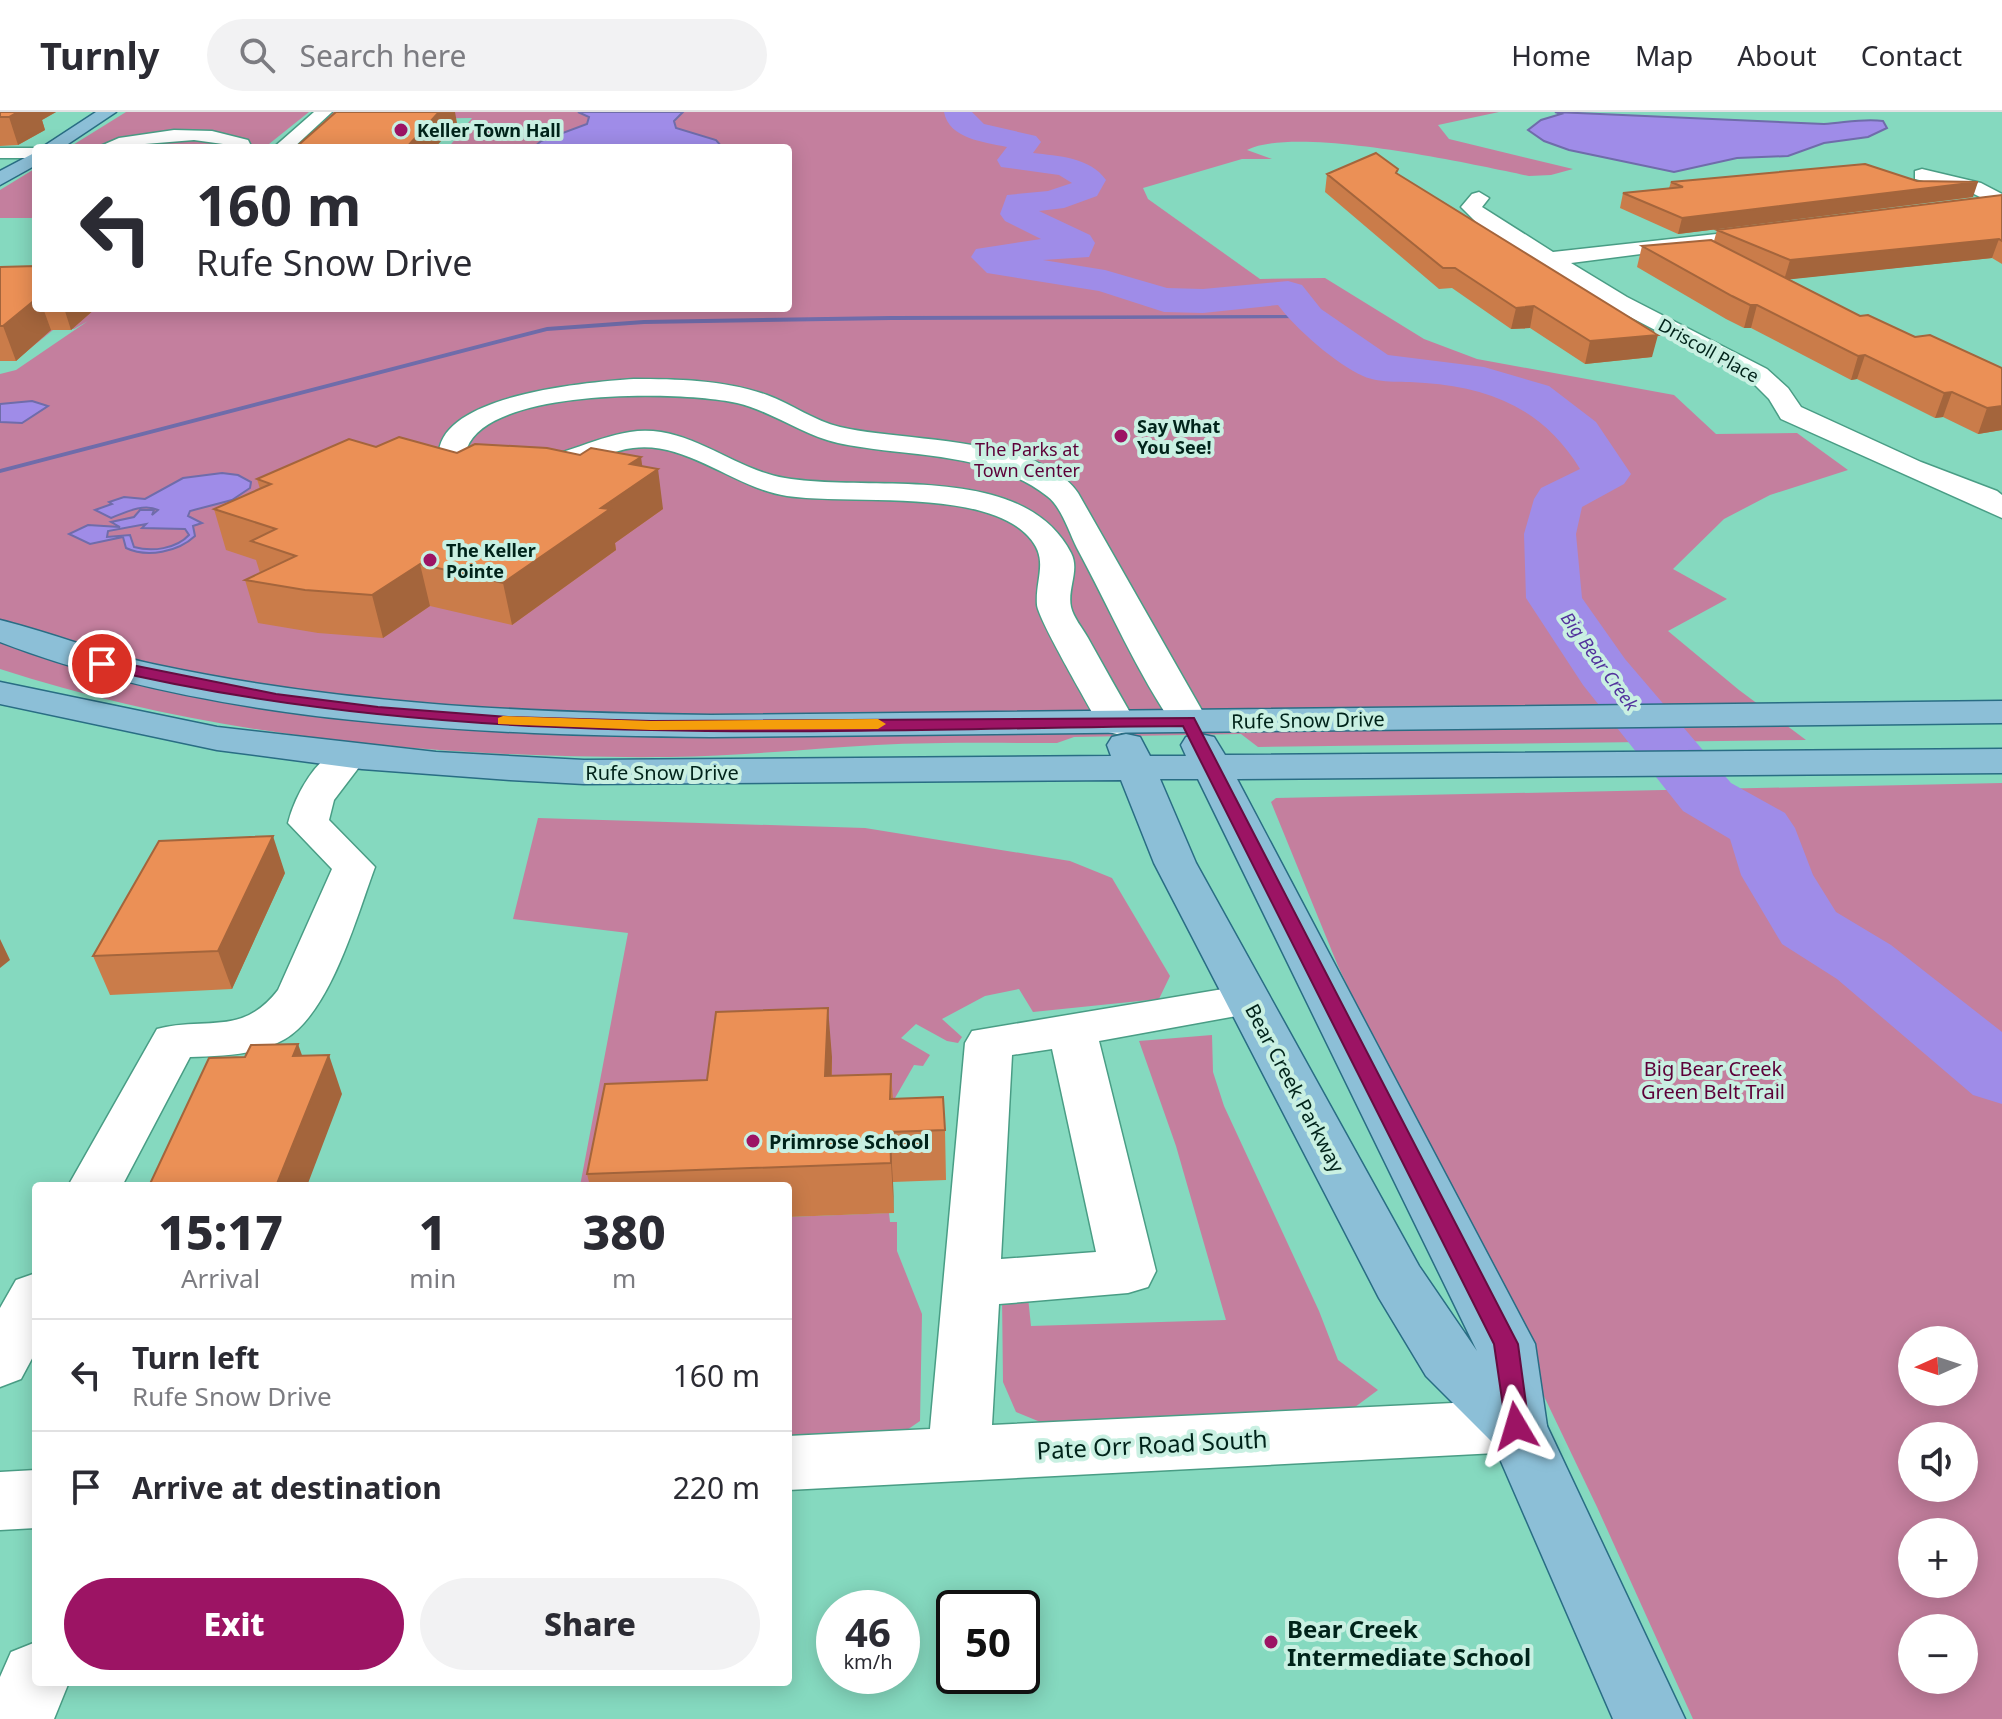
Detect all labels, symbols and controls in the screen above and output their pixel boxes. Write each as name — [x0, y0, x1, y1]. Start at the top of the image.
search box — [207, 19, 767, 91]
text: Turnly — [40, 29, 159, 81]
icon: search — [235, 33, 279, 77]
text: Search here — [299, 35, 466, 76]
text: Home — [1511, 36, 1591, 74]
text: Map — [1635, 36, 1693, 74]
text: About — [1737, 36, 1817, 74]
text: Contact — [1861, 36, 1962, 74]
place label: Keller Town Hall — [417, 118, 561, 142]
marker: Keller Town Hall — [392, 121, 410, 139]
text: 160 m — [196, 166, 361, 242]
icon: left — [64, 176, 168, 280]
text: Rufe Snow Drive — [196, 238, 472, 287]
street label: Driscoll Place — [1654, 312, 1764, 388]
place label: Say What You See! — [1137, 414, 1221, 459]
marker: Say What You See! — [1112, 427, 1130, 445]
park label: The Parks at Town Center — [974, 437, 1081, 482]
place label: The Keller Pointe — [446, 538, 536, 583]
marker: The Keller Pointe — [421, 551, 439, 569]
water label: Big Bear Creek — [1556, 607, 1645, 716]
pin — [68, 630, 136, 698]
icon: arrive — [80, 642, 124, 686]
street label: Rufe Snow Drive — [1231, 705, 1385, 735]
street label: Rufe Snow Drive — [585, 759, 739, 786]
street label: Bear Creek Parkway — [1239, 999, 1351, 1178]
park label: Big Bear Creek Green Belt Trail — [1641, 1055, 1785, 1105]
place label: Primrose School — [769, 1128, 929, 1155]
marker: Primrose School — [744, 1132, 762, 1150]
text: 15:17 — [158, 1199, 283, 1264]
text: 1 — [419, 1199, 447, 1264]
text: 380 — [583, 1199, 666, 1264]
text: Arrival — [181, 1260, 260, 1296]
text: min — [409, 1260, 456, 1296]
text: m — [612, 1260, 636, 1296]
north arrow — [1898, 1326, 1978, 1406]
map controls — [1898, 1326, 1978, 1694]
text: Turn left — [132, 1337, 260, 1378]
icon: left — [64, 1353, 108, 1397]
text: 160 m — [673, 1355, 760, 1396]
text: Rufe Snow Drive — [132, 1378, 332, 1414]
position arrow — [1474, 1384, 1558, 1468]
street label: Pate Orr Road South — [1036, 1421, 1268, 1467]
button: sound — [1898, 1422, 1978, 1502]
icon: arrive — [64, 1465, 108, 1509]
text: Arrive at destination — [132, 1467, 442, 1508]
text: 220 m — [673, 1467, 760, 1508]
button: + — [1898, 1518, 1978, 1598]
button: Exit — [64, 1578, 404, 1670]
button: Share — [420, 1578, 760, 1670]
speed limit sign: 50 — [936, 1590, 1040, 1694]
text: 46 — [845, 1604, 891, 1659]
place label: Bear Creek Intermediate School — [1287, 1612, 1531, 1673]
button: − — [1898, 1614, 1978, 1694]
marker: Bear Creek Intermediate School — [1262, 1633, 1280, 1651]
text: km/h — [843, 1648, 893, 1675]

